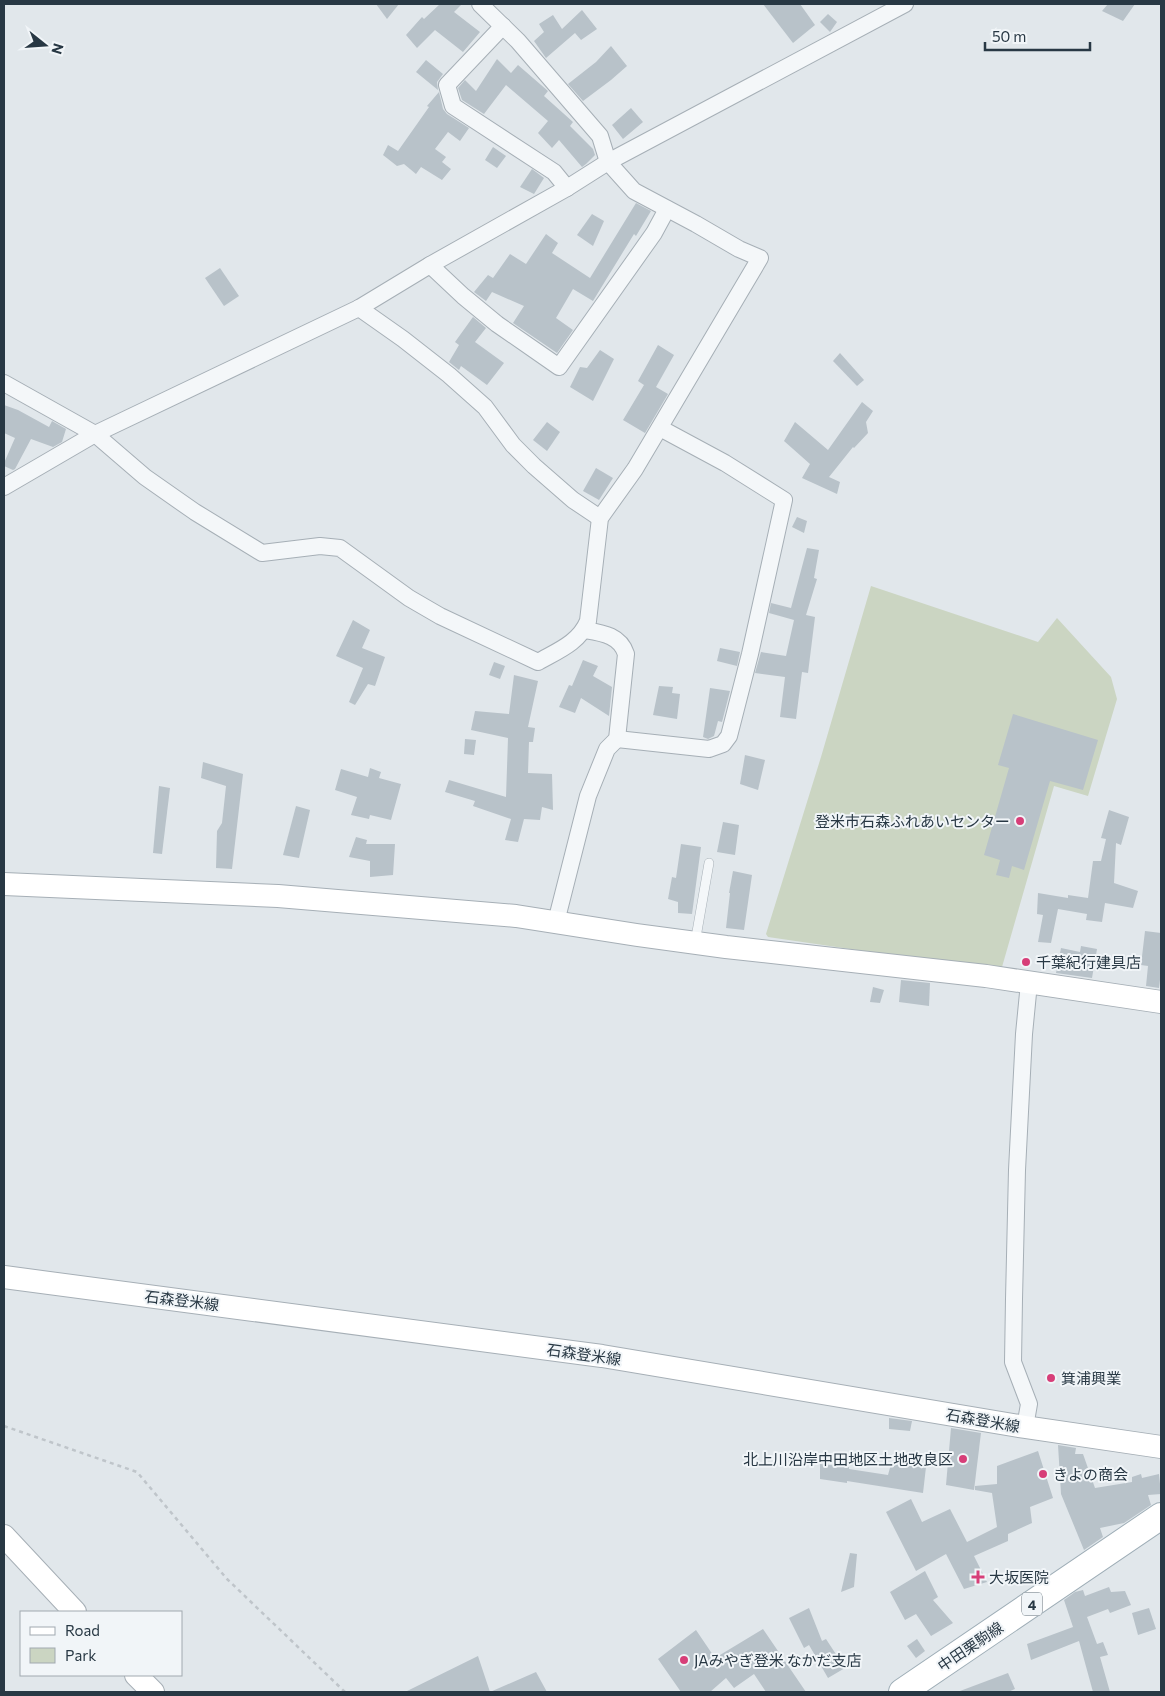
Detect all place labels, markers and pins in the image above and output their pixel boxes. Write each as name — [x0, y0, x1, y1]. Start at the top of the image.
place label: 登米市石森ふれあいセンター — [815, 812, 1010, 830]
marker: 登米市石森ふれあいセンター — [1014, 815, 1026, 827]
place label: 千葉紀行建具店 — [1036, 953, 1141, 971]
marker: 千葉紀行建具店 — [1020, 956, 1032, 968]
place label: 箕浦興業 — [1061, 1369, 1121, 1387]
marker: 箕浦興業 — [1045, 1372, 1057, 1384]
place label: 北上川沿岸中田地区土地改良区 — [743, 1450, 953, 1468]
marker: 北上川沿岸中田地区土地改良区 — [957, 1453, 969, 1465]
place label: きよの商会 — [1053, 1465, 1128, 1483]
marker: きよの商会 — [1037, 1468, 1049, 1480]
place label: 大坂医院 — [989, 1568, 1049, 1586]
marker: 大坂医院 — [971, 1570, 985, 1584]
place label: JAみやぎ登米 なかだ支店 — [694, 1651, 862, 1669]
marker: JAみやぎ登米 なかだ支店 — [678, 1654, 690, 1666]

